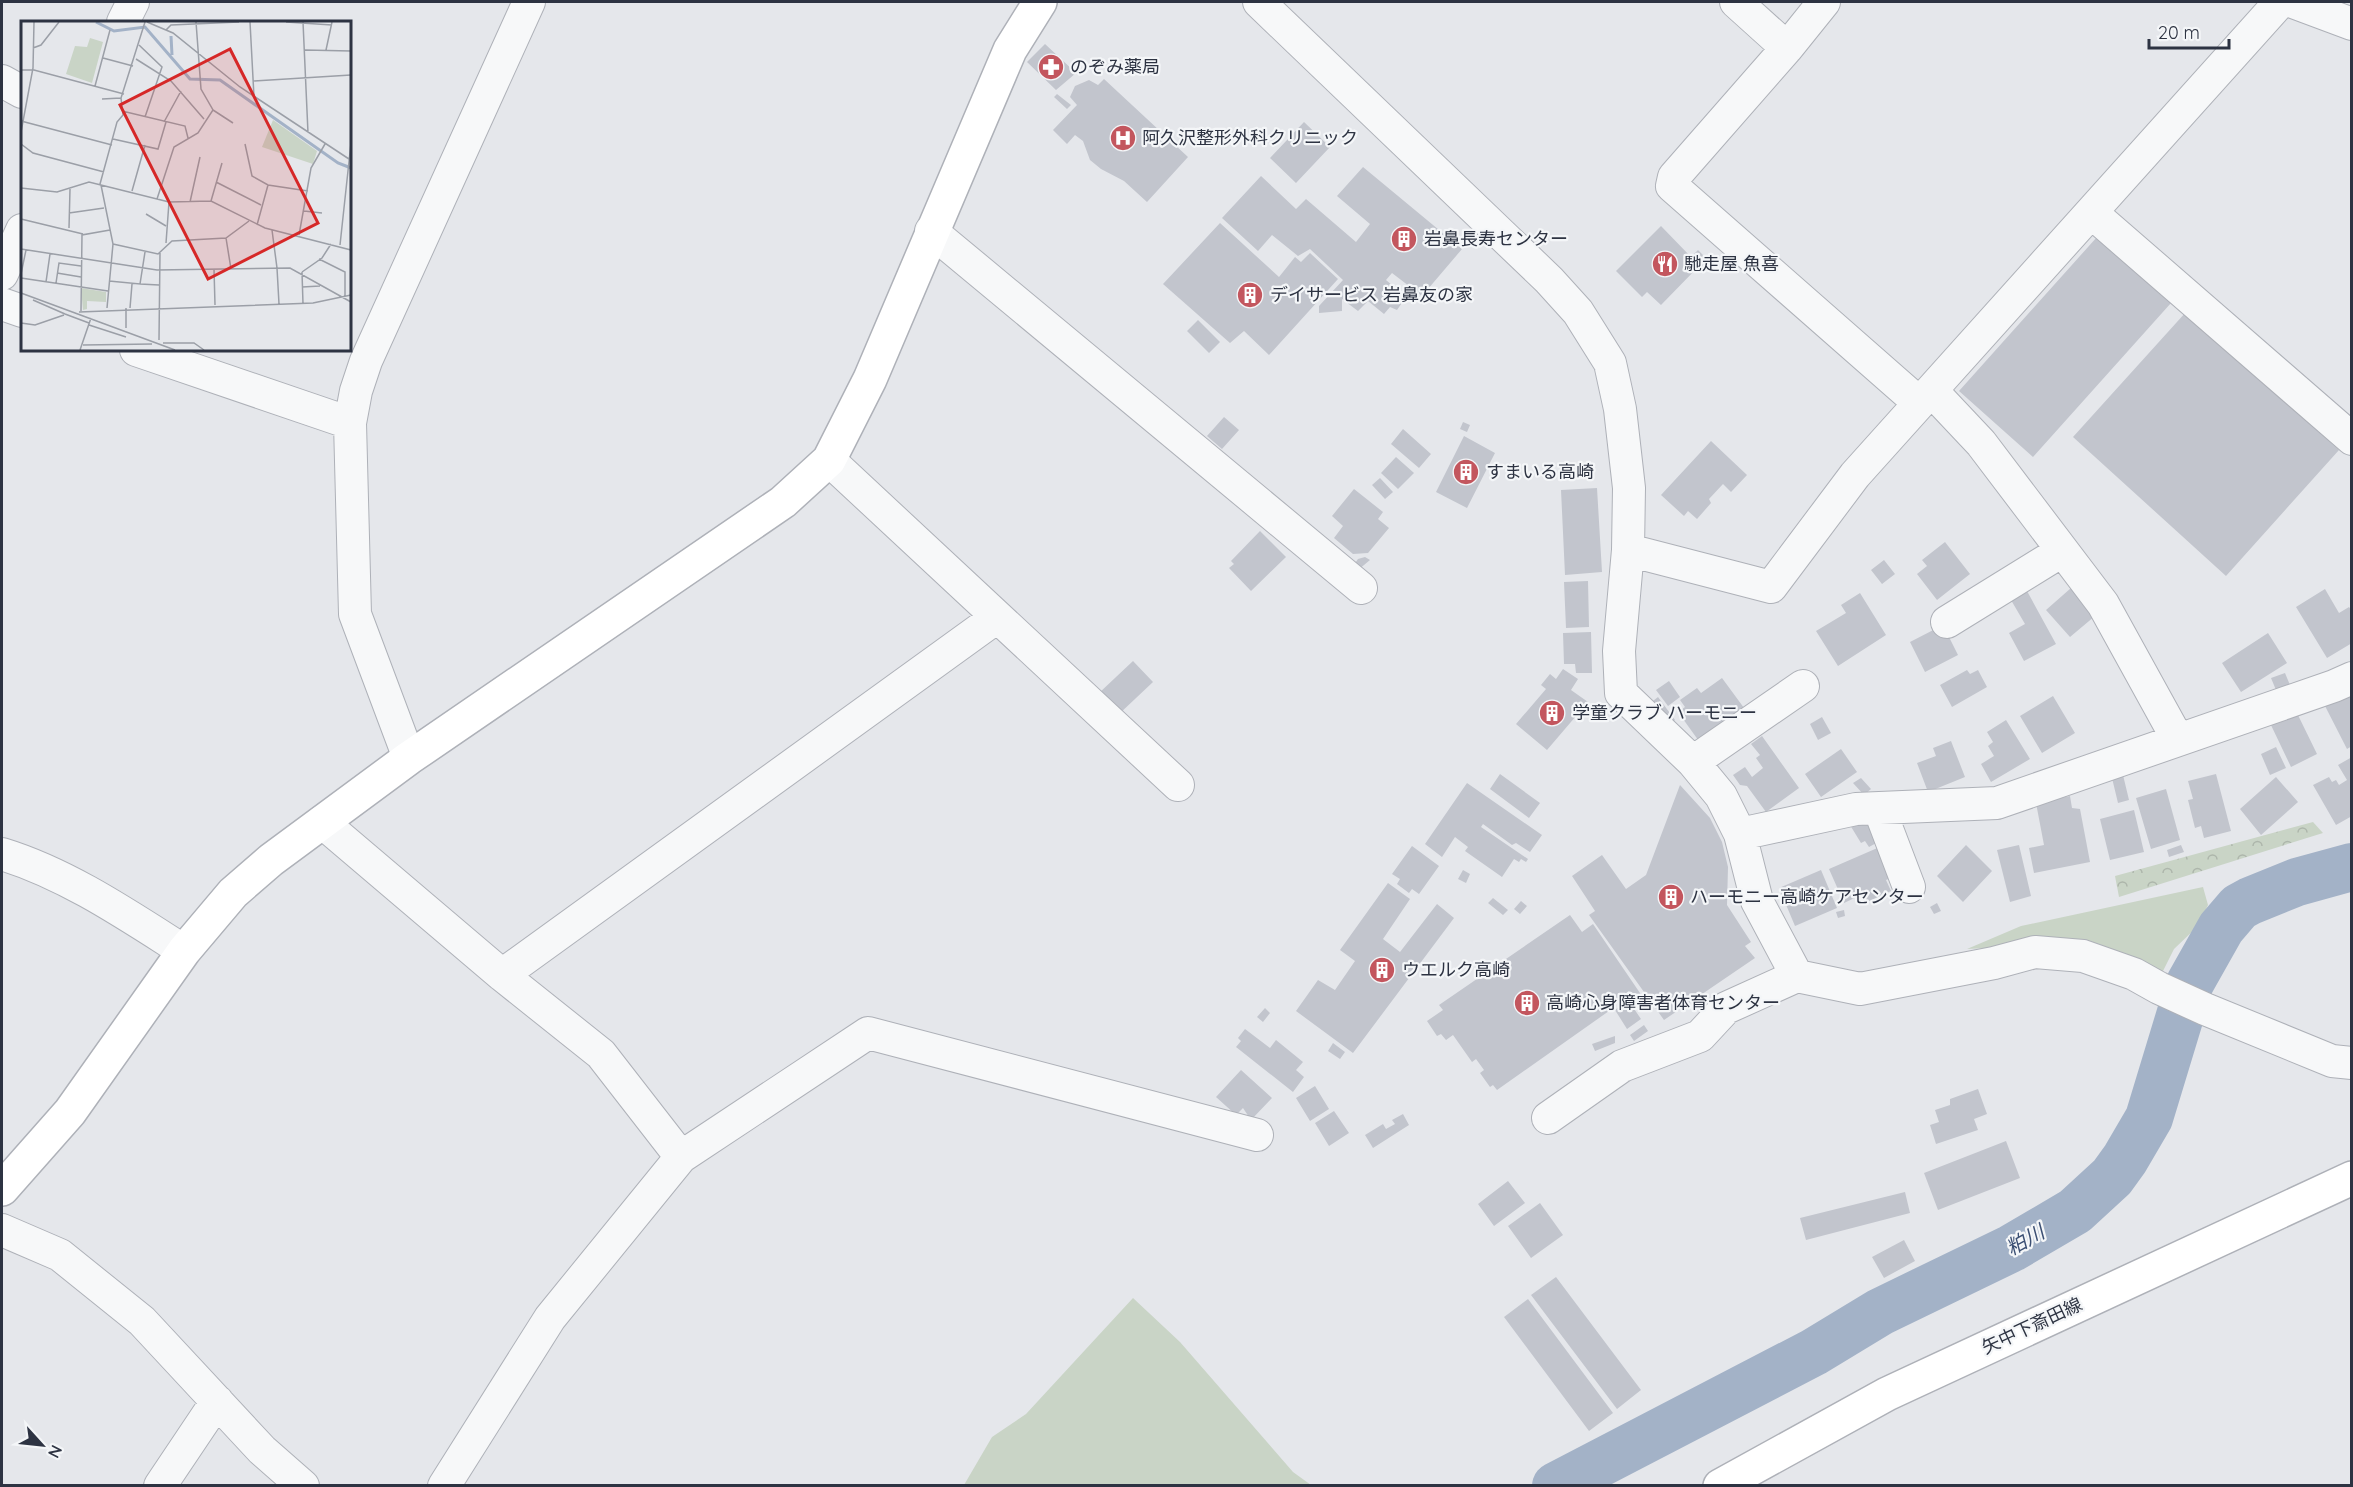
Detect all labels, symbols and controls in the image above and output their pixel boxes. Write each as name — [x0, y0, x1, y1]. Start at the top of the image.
scale bar — [2149, 12, 2228, 50]
inset map — [21, 21, 351, 351]
text: 20 m — [2158, 21, 2200, 44]
pharmacy icon: のぞみ薬局 — [1036, 52, 1066, 82]
place label: のぞみ薬局 — [1070, 55, 1160, 78]
hospital icon: 阿久沢整形外科クリニック — [1108, 123, 1138, 153]
place label: 阿久沢整形外科クリニック — [1142, 126, 1358, 149]
building icon: 岩鼻長寿センター — [1389, 224, 1419, 254]
place label: 岩鼻長寿センター — [1424, 227, 1568, 250]
restaurant icon: 馳走屋 魚喜 — [1650, 249, 1680, 279]
place label: 馳走屋 魚喜 — [1684, 252, 1779, 275]
building icon: デイサービス 岩鼻友の家 — [1235, 280, 1265, 310]
place label: デイサービス 岩鼻友の家 — [1270, 283, 1473, 306]
building icon: すまいる高崎 — [1451, 457, 1481, 487]
place label: すまいる高崎 — [1486, 460, 1594, 483]
building icon: 学童クラブ ハーモニー — [1537, 698, 1567, 728]
place label: 学童クラブ ハーモニー — [1572, 701, 1757, 724]
building icon: ハーモニー高崎ケアセンター — [1656, 882, 1686, 912]
place label: ハーモニー高崎ケアセンター — [1690, 885, 1924, 908]
building icon: ウエルク高崎 — [1367, 955, 1397, 985]
place label: ウエルク高崎 — [1402, 958, 1510, 981]
building icon: 高崎心身障害者体育センター — [1512, 988, 1542, 1018]
place label: 高崎心身障害者体育センター — [1546, 991, 1780, 1014]
water label: 粕川 — [2001, 1218, 2050, 1260]
street label: 矢中下斎田線 — [1978, 1292, 2086, 1359]
north arrow — [12, 1415, 72, 1475]
text: N — [44, 1442, 67, 1462]

